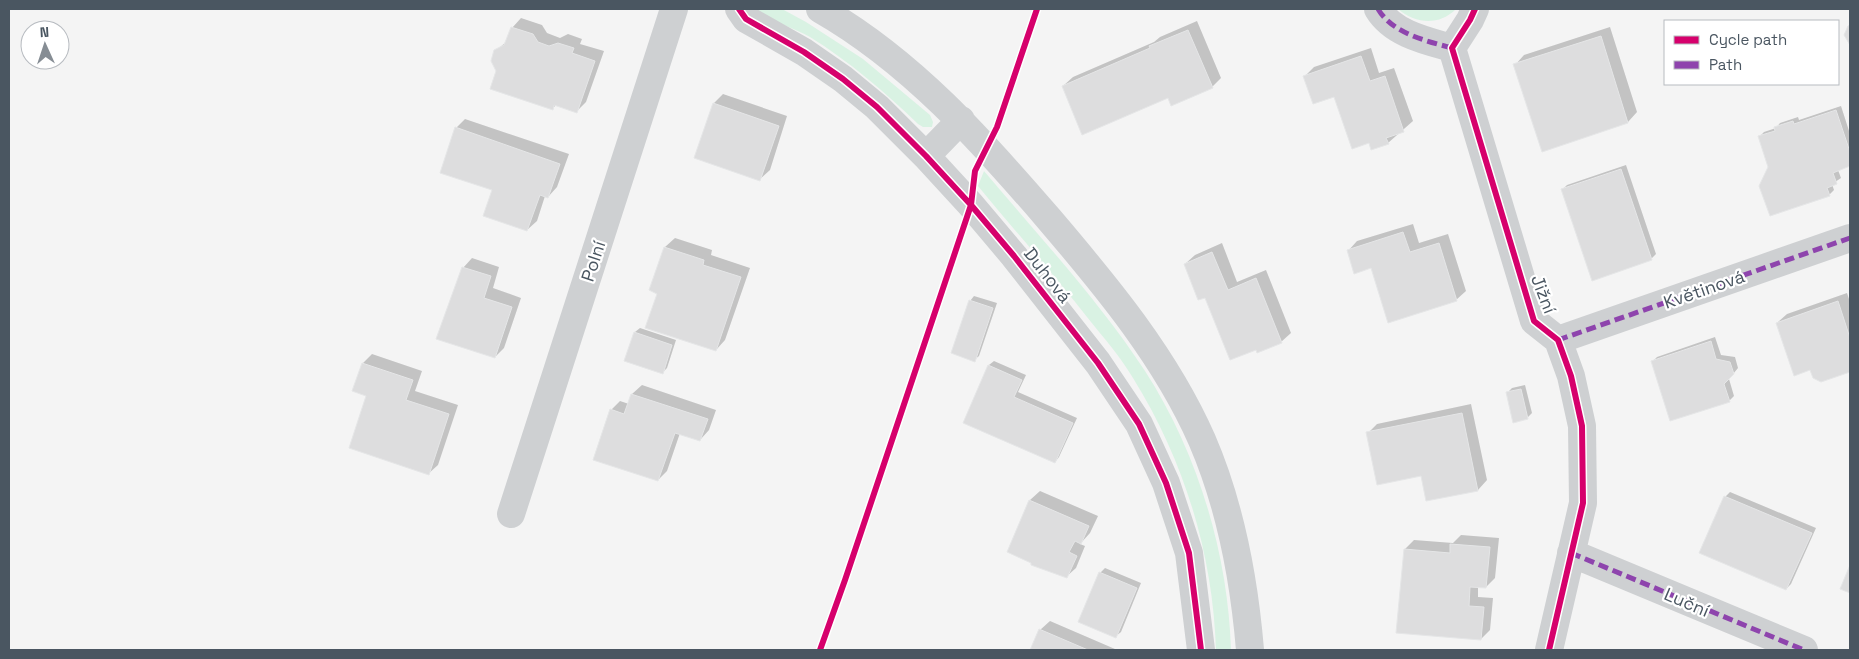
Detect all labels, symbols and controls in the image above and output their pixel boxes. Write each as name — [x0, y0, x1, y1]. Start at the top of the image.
north arrow — [20, 20, 70, 70]
legend — [1664, 20, 1839, 85]
text: N — [39, 23, 49, 41]
text: Cycle path — [1709, 30, 1787, 49]
text: Path — [1709, 55, 1742, 74]
street label: Polní — [576, 237, 611, 284]
street label: Duhová — [1019, 243, 1077, 307]
street label: Květinová — [1660, 264, 1748, 314]
street label: Jižní — [1526, 271, 1562, 317]
street label: Luční — [1661, 582, 1714, 622]

